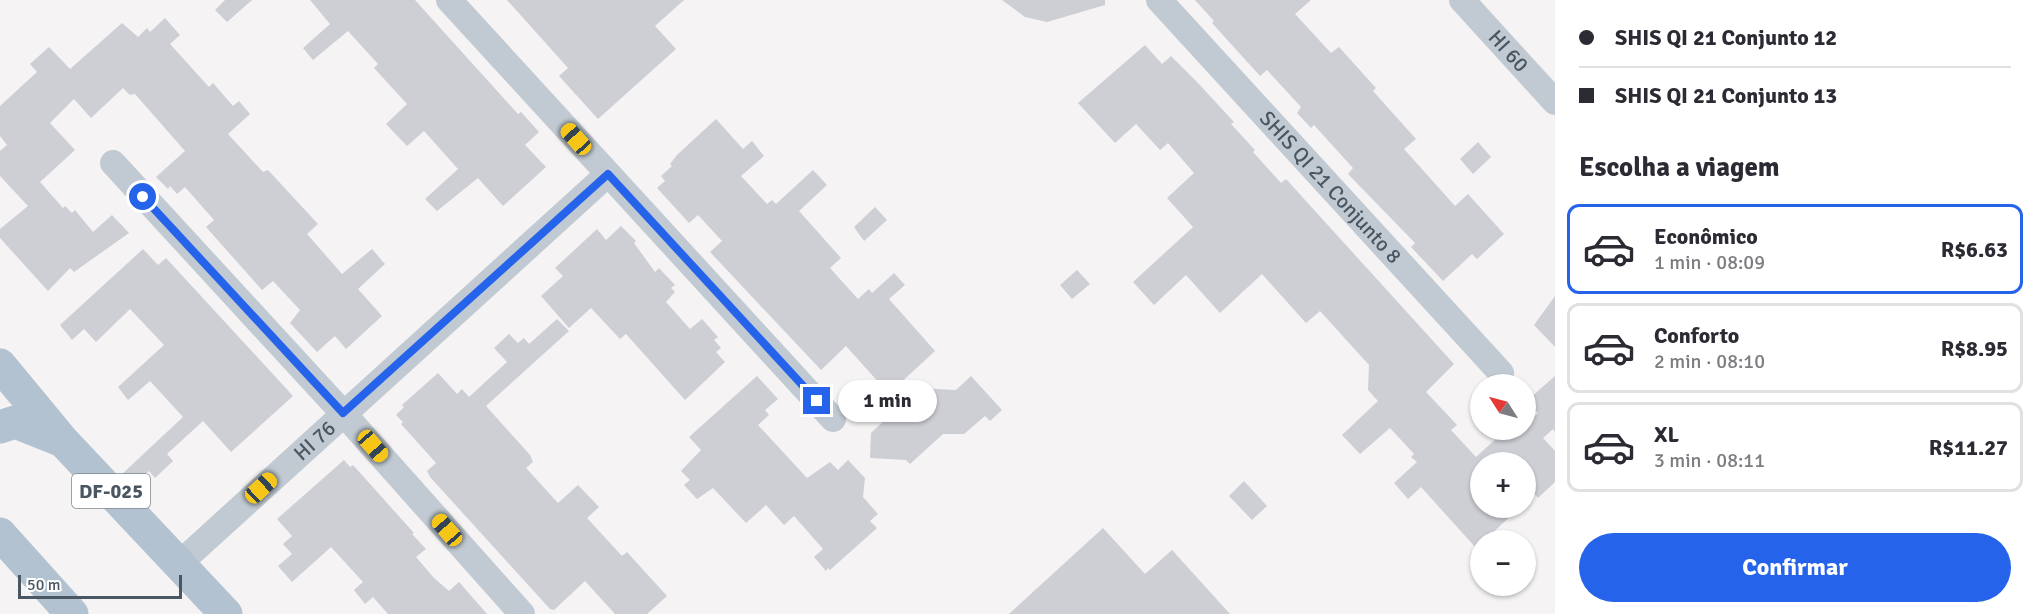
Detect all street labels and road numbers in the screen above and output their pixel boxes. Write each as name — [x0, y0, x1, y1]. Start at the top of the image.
street label: HI 60 — [1483, 25, 1534, 77]
street label: SHIS QI 21 Conjunto 8 — [1254, 105, 1407, 269]
street label: HI 76 — [288, 415, 341, 466]
road number: DF-025 — [72, 474, 150, 508]

